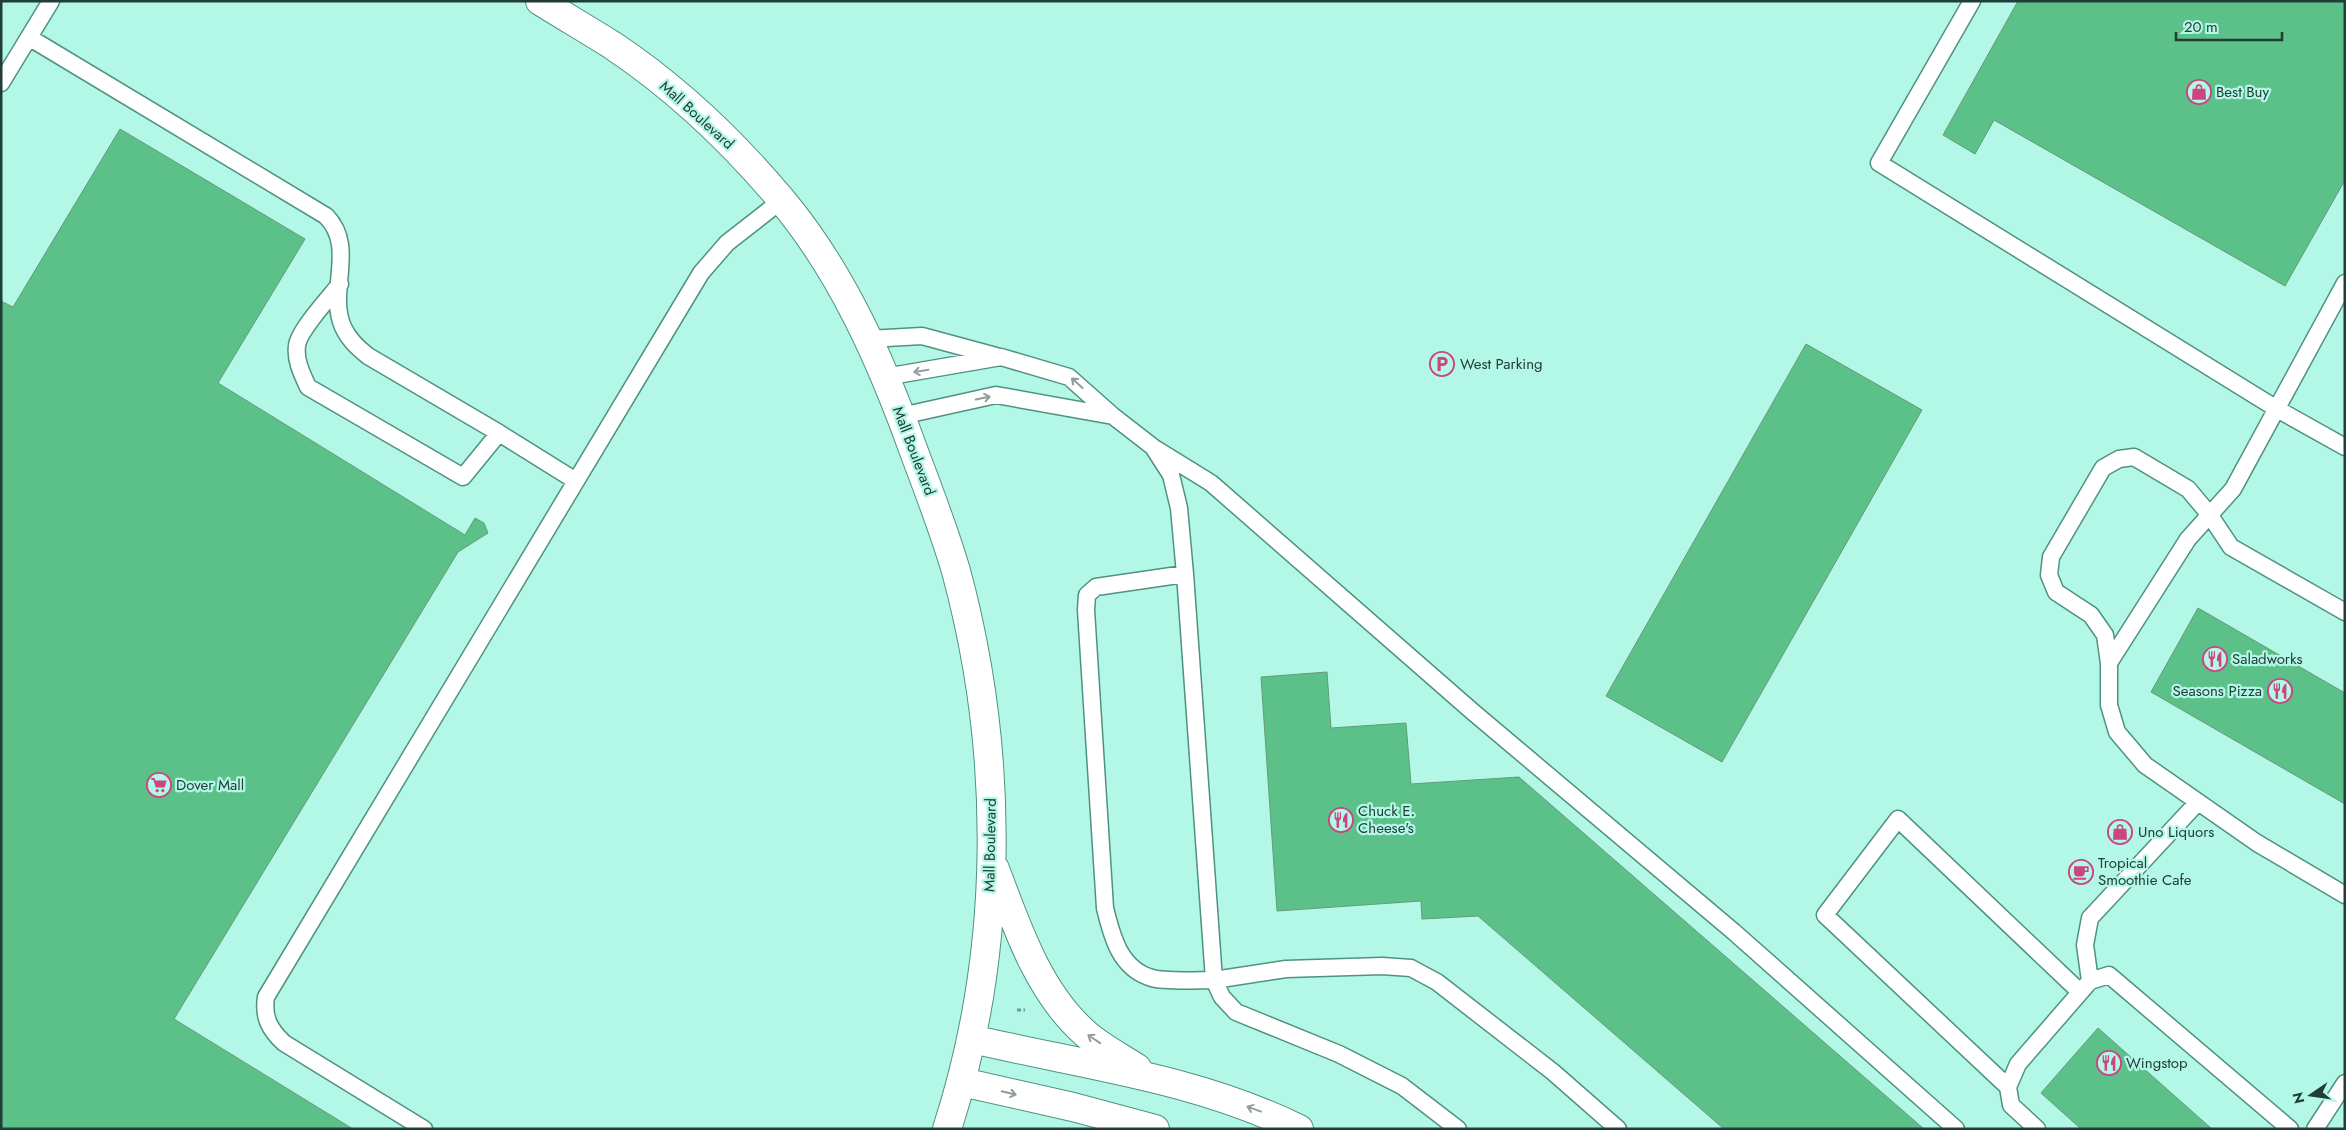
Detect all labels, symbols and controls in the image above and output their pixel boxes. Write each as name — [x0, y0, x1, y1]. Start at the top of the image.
scale bar — [2176, 10, 2282, 42]
text: 20 m — [2184, 16, 2218, 38]
street label: Mall Boulevard — [655, 75, 739, 155]
shop icon: Best Buy — [2186, 79, 2212, 105]
place label: Best Buy — [2216, 81, 2269, 103]
parking icon: West Parking — [1429, 351, 1455, 377]
place label: West Parking — [1460, 353, 1543, 375]
one-way arrow — [913, 366, 929, 376]
one-way arrow — [1070, 378, 1083, 389]
one-way arrow — [974, 393, 990, 402]
street label: Mall Boulevard — [887, 403, 941, 499]
restaurant icon: Saladworks — [2202, 646, 2228, 672]
place label: Saladworks — [2232, 648, 2303, 670]
restaurant icon: Seasons Pizza — [2267, 678, 2293, 704]
place label: Seasons Pizza — [2173, 680, 2262, 702]
supermarket icon: Dover Mall — [146, 772, 172, 798]
place label: Dover Mall — [176, 774, 244, 796]
street label: Mall Boulevard — [978, 798, 1002, 892]
place label: Chuck E. Cheese's — [1358, 800, 1415, 839]
restaurant icon: Chuck E. Cheese's — [1328, 807, 1354, 833]
shop icon: Uno Liquors — [2107, 819, 2133, 845]
place label: Uno Liquors — [2138, 821, 2214, 843]
place label: Tropical Smoothie Cafe — [2098, 852, 2192, 891]
cafe icon: Tropical Smoothie Cafe — [2068, 859, 2094, 885]
one-way arrow — [1087, 1034, 1101, 1044]
restaurant icon: Wingstop — [2096, 1050, 2122, 1076]
place label: Wingstop — [2126, 1052, 2188, 1074]
north arrow — [2286, 1070, 2336, 1120]
one-way arrow — [1001, 1089, 1017, 1098]
text: N — [2287, 1090, 2309, 1106]
one-way arrow — [1247, 1104, 1262, 1113]

